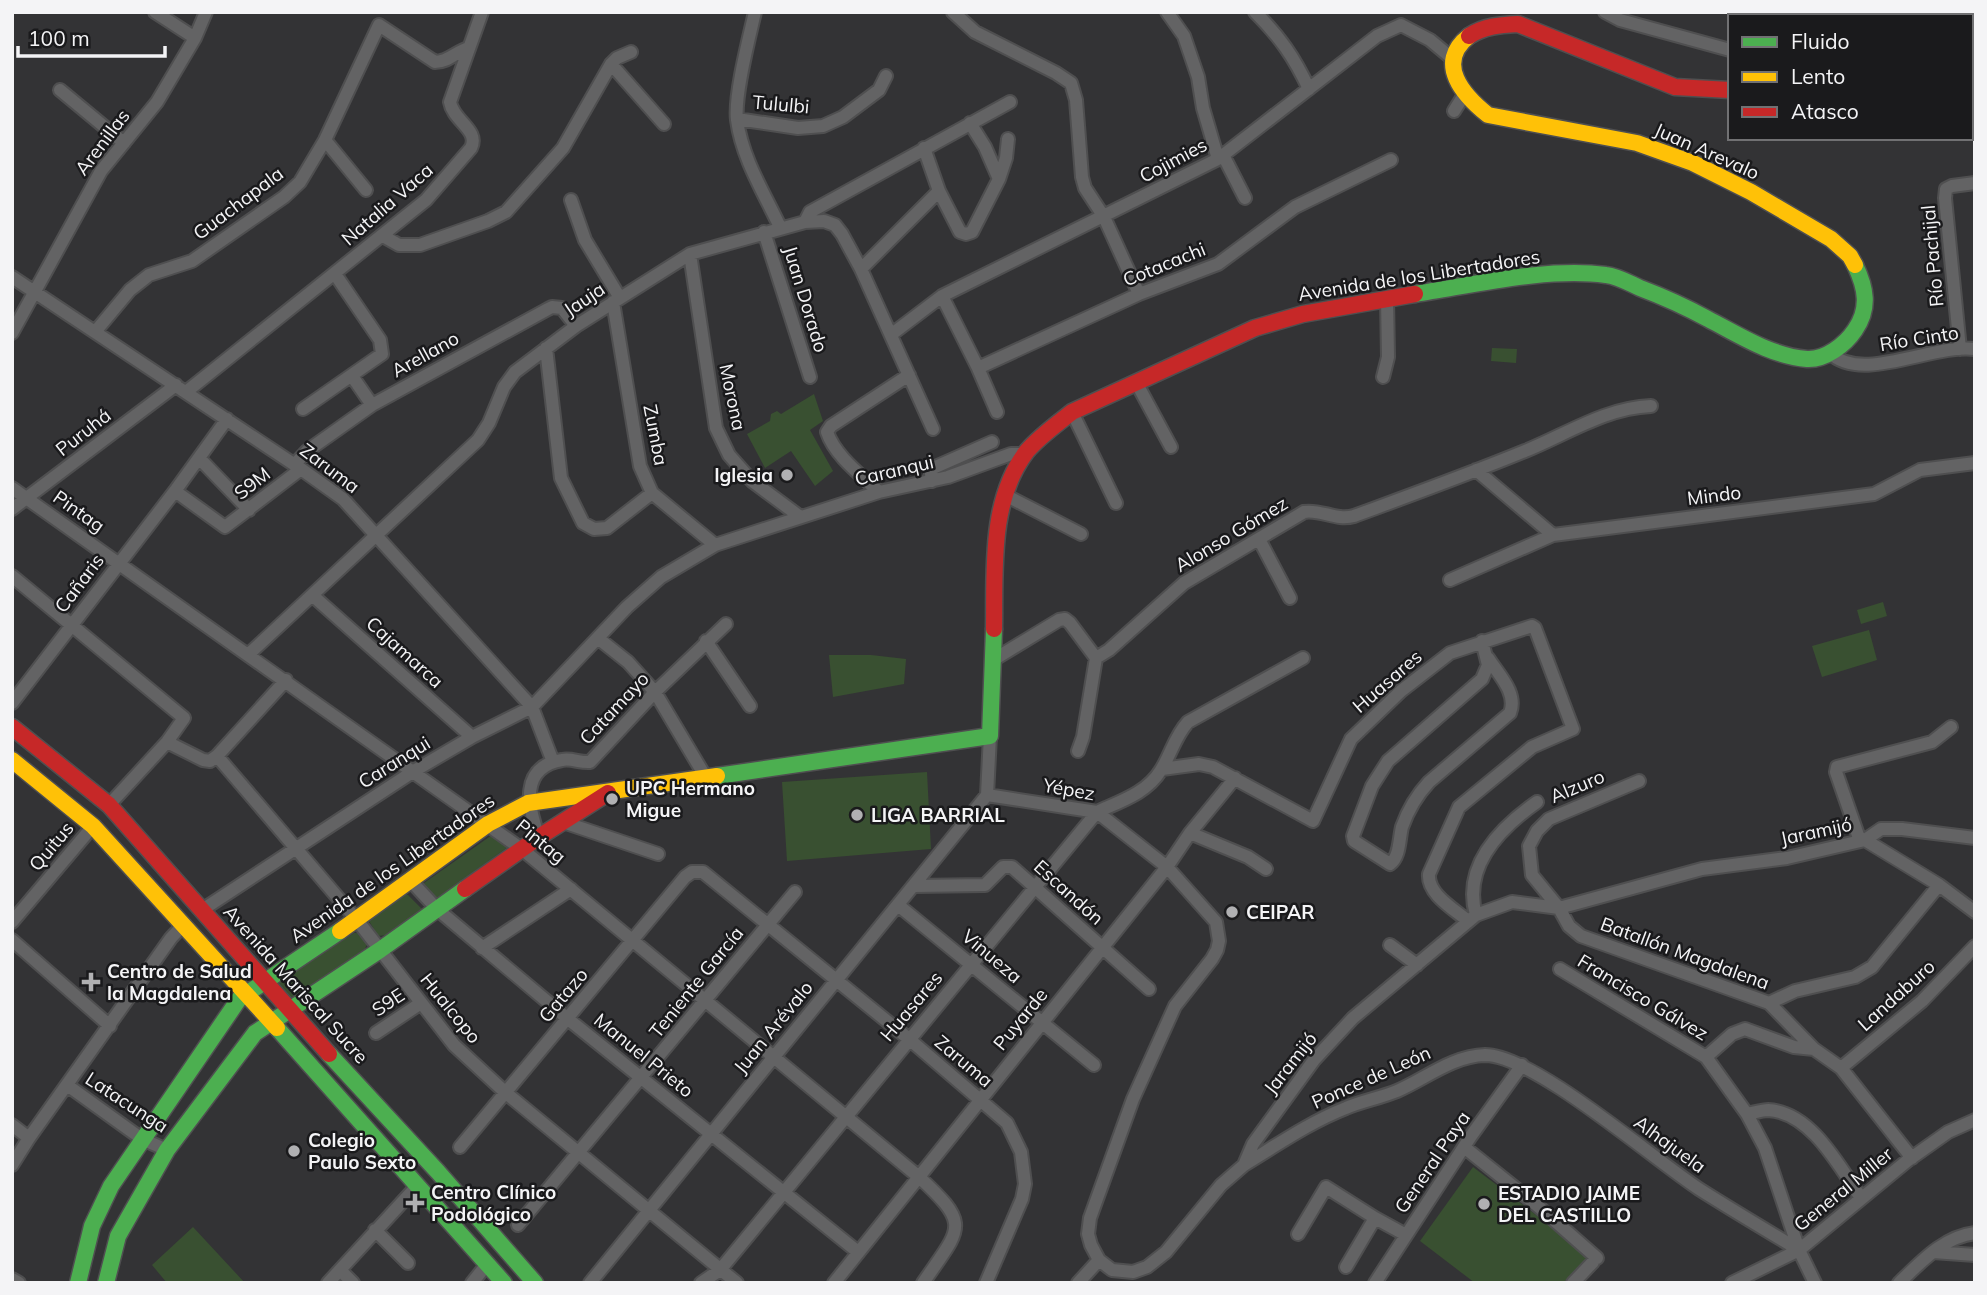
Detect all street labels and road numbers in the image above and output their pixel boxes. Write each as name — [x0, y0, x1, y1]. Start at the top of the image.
street label: Tululbi — [752, 90, 810, 118]
street label: Arenillas — [69, 104, 135, 180]
street label: Juan Arevalo — [1651, 117, 1763, 185]
street label: Cojimies — [1135, 132, 1211, 188]
street label: Natalia Vaca — [336, 158, 438, 250]
street label: Guachapala — [188, 161, 288, 245]
street label: Río Pachijal — [1916, 204, 1948, 308]
street label: Cotacachi — [1119, 237, 1209, 291]
street label: Juan Dorado — [778, 243, 834, 355]
street label: Avenida de los Libertadores — [1296, 244, 1542, 306]
street label: Jauja — [559, 277, 609, 321]
street label: Río Cinto — [1878, 320, 1960, 356]
street label: Arellano — [387, 326, 463, 382]
street label: Morona — [714, 362, 752, 432]
street label: Zumba — [638, 402, 674, 468]
street label: Puruhá — [51, 403, 115, 461]
street label: Zaruma — [295, 438, 365, 498]
street label: Caranqui — [852, 449, 936, 491]
street label: S9M — [229, 461, 275, 505]
street label: Mindo — [1686, 480, 1742, 510]
street label: Pintag — [49, 485, 109, 537]
street label: Alonso Gómez — [1170, 491, 1292, 577]
street label: Cañaris — [49, 549, 109, 617]
street label: Cajamarca — [361, 611, 449, 693]
street label: Huasares — [1347, 644, 1427, 718]
street label: Catamayo — [574, 667, 654, 749]
street label: Caranqui — [354, 731, 434, 793]
street label: Alzuro — [1546, 764, 1608, 808]
street label: Yépez — [1040, 772, 1097, 805]
street label: Avenida de los Libertadores — [285, 788, 499, 948]
street label: Jaramijó — [1778, 812, 1854, 850]
street label: Pintag — [511, 814, 571, 868]
street label: Quitus — [23, 816, 79, 876]
street label: Escandón — [1029, 854, 1109, 930]
street label: Avenida Mariscal Sucre — [218, 900, 374, 1068]
street label: Batallón Magdalena — [1597, 911, 1773, 995]
street label: Teniente García — [644, 921, 748, 1043]
street label: Vinueza — [957, 924, 1027, 988]
street label: Francisco Gálvez — [1573, 949, 1713, 1045]
street label: Landaburo — [1852, 954, 1940, 1036]
street label: Gatazo — [533, 963, 593, 1027]
street label: Huasares — [875, 966, 947, 1046]
street label: Hualcopo — [415, 968, 487, 1048]
street label: Juan Arévalo — [728, 976, 818, 1078]
street label: S9E — [367, 983, 409, 1021]
street label: Puyarde — [988, 983, 1052, 1055]
street label: Manuel Prieto — [589, 1008, 699, 1102]
street label: Jaramijó — [1258, 1027, 1322, 1099]
street label: Zaruma — [930, 1030, 998, 1092]
street label: Ponce de León — [1308, 1040, 1434, 1114]
street label: Latacunga — [81, 1066, 173, 1138]
street label: General Paya — [1389, 1106, 1475, 1218]
street label: Alhajuela — [1629, 1110, 1711, 1178]
street label: General Miller — [1789, 1142, 1897, 1236]

